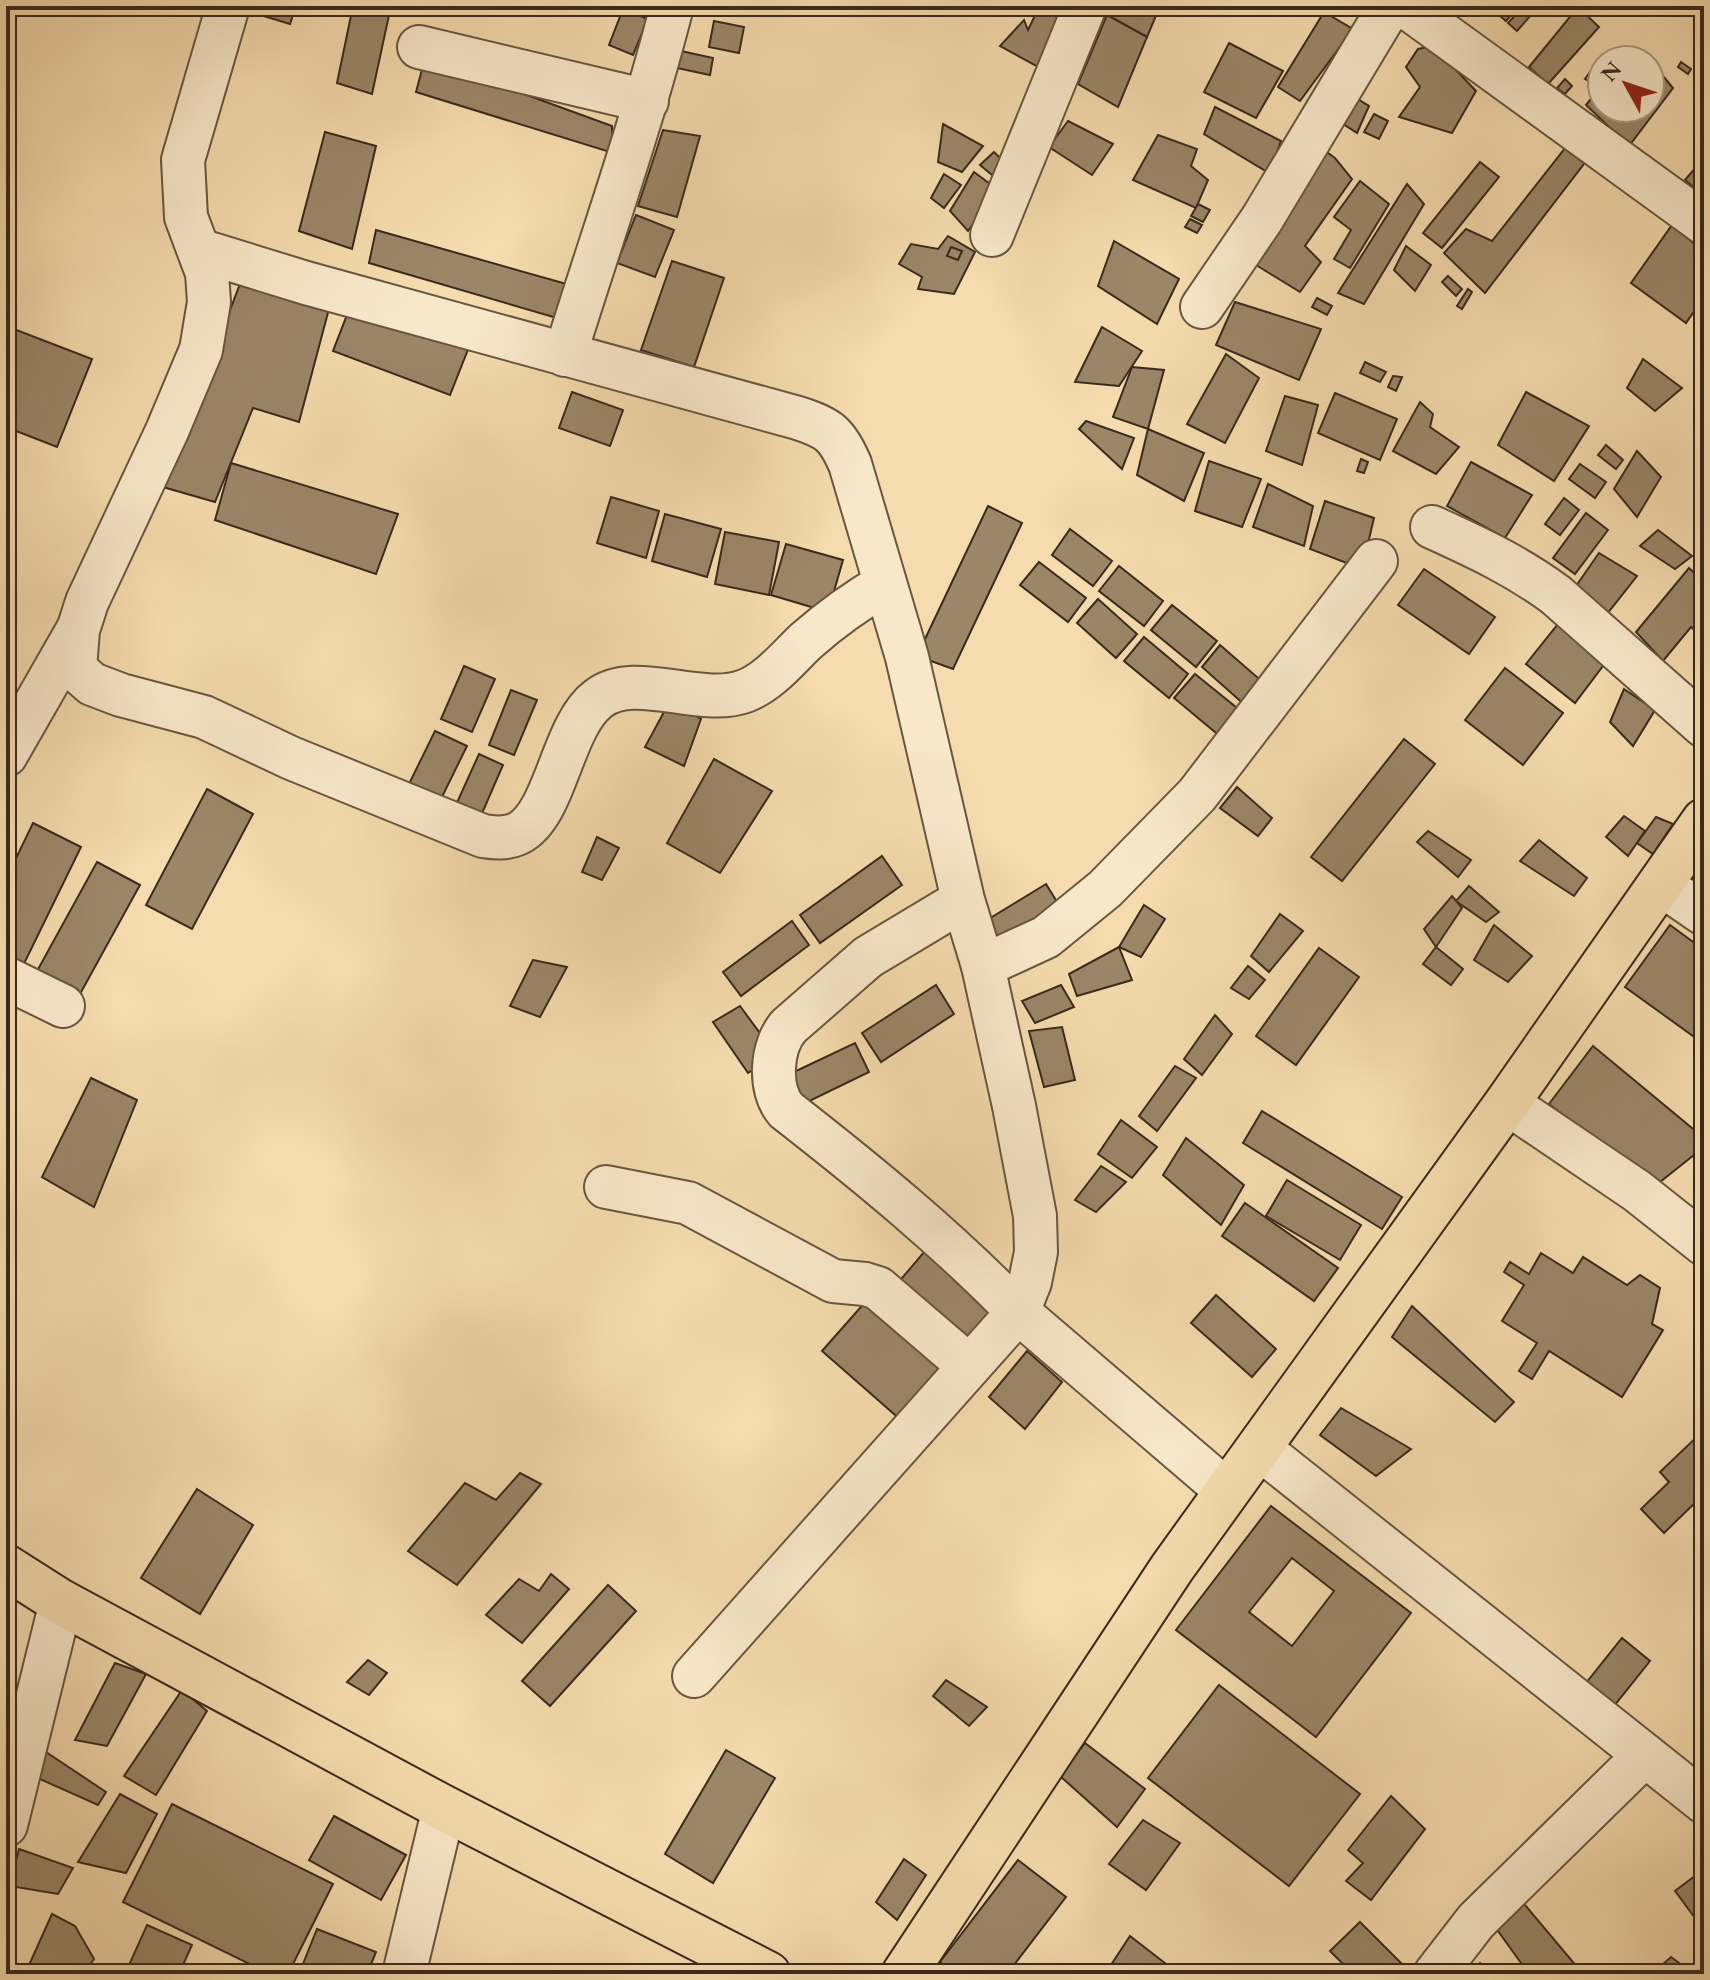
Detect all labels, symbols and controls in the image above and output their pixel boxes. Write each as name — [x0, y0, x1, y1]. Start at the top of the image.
north arrow — [1586, 44, 1666, 124]
text: N — [1594, 55, 1628, 88]

